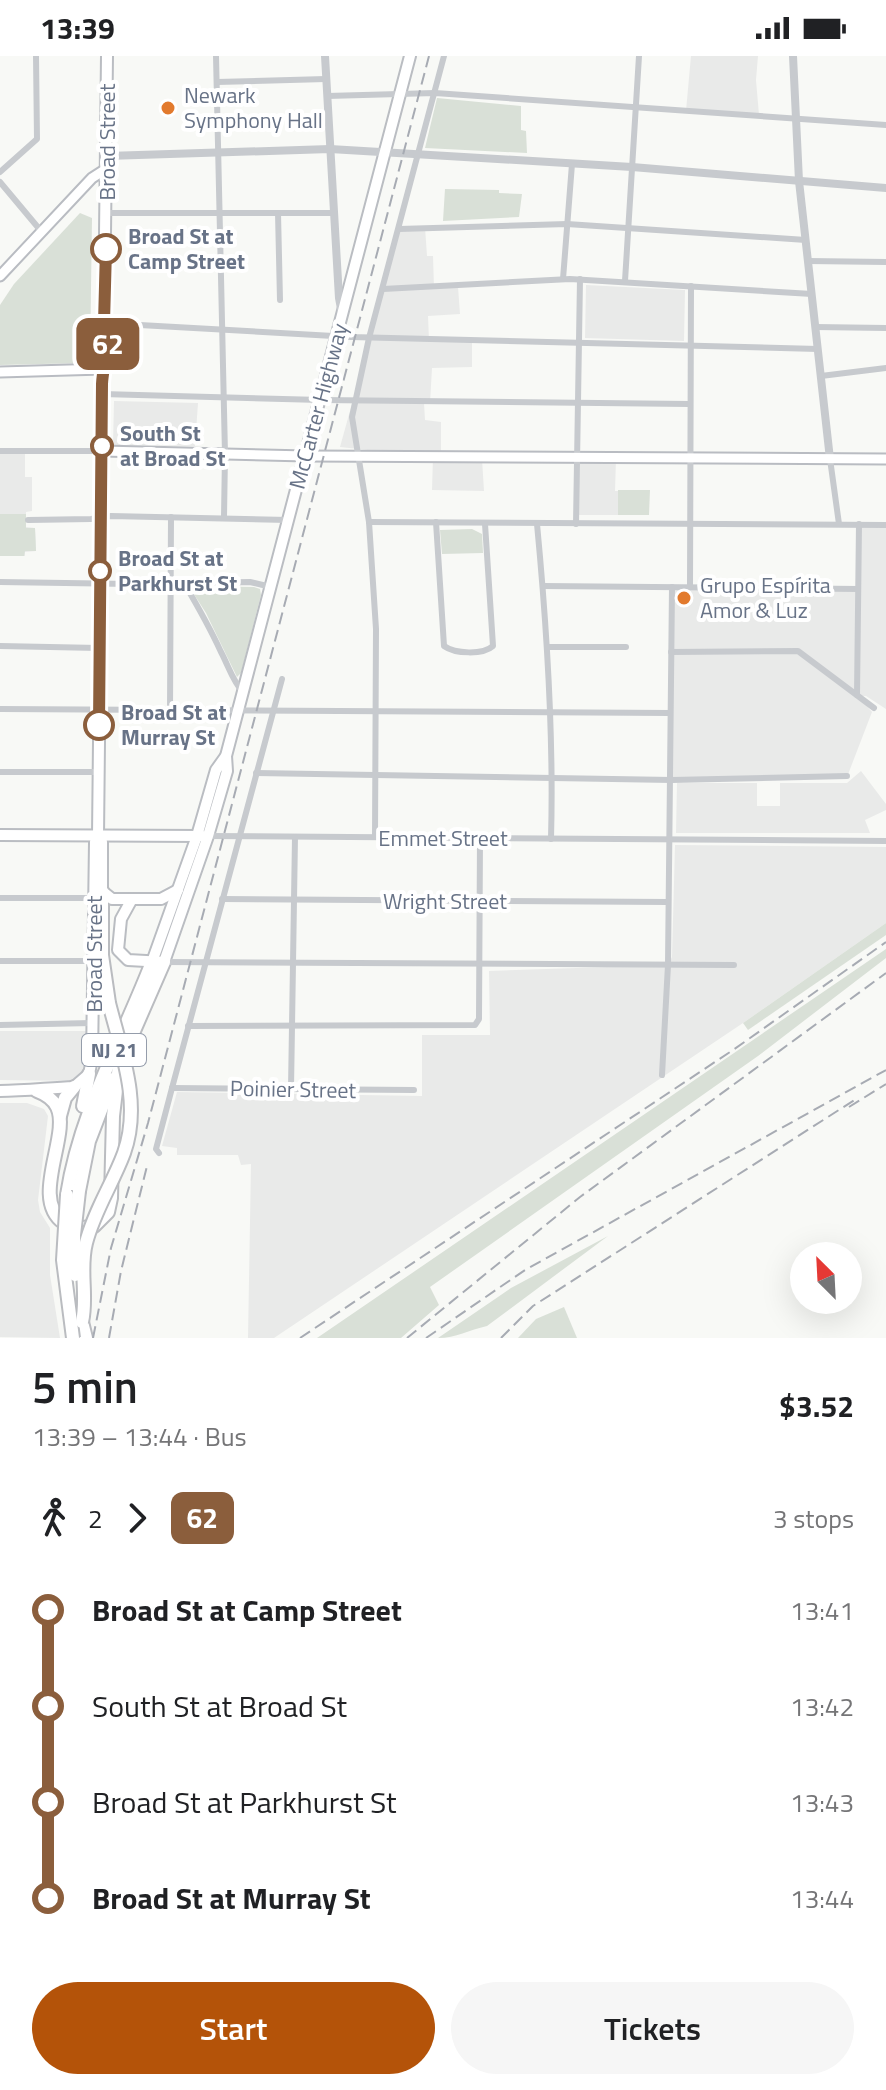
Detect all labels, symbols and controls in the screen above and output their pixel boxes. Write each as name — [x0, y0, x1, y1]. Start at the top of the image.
text: 13:39 — [40, 5, 115, 51]
place label: Newark Symphony Hall — [184, 78, 323, 137]
street label: Broad Street — [90, 83, 124, 200]
marker: Newark Symphony Hall — [159, 99, 177, 117]
place label: Broad St at Camp Street — [128, 219, 245, 278]
marker: Broad St at Camp Street — [91, 234, 121, 264]
line badge: 62 — [72, 318, 144, 370]
street label: McCarter Highway — [279, 319, 357, 493]
text: 62 — [92, 322, 124, 365]
place label: South St at Broad St — [120, 416, 225, 475]
marker: South St at Broad St — [91, 435, 113, 457]
place label: Broad St at Parkhurst St — [118, 541, 237, 600]
marker: Broad St at Parkhurst St — [89, 560, 111, 582]
place label: Grupo Espírita Amor & Luz — [700, 568, 831, 627]
marker: Grupo Espírita Amor & Luz — [675, 589, 693, 607]
place label: Broad St at Murray St — [121, 695, 226, 754]
marker: Broad St at Murray St — [84, 710, 114, 740]
street label: Emmet Street — [378, 821, 508, 855]
street label: Wright Street — [383, 884, 507, 918]
street label: Broad Street — [77, 895, 111, 1012]
road number: NJ 21 — [82, 1034, 146, 1066]
street label: Poinier Street — [230, 1071, 357, 1107]
north arrow — [790, 1242, 862, 1314]
map controls — [790, 1242, 862, 1314]
text: 5 min — [32, 1353, 138, 1420]
text: $3.52 — [779, 1383, 854, 1429]
text: 13:39 – 13:44 · Bus — [32, 1417, 247, 1456]
icon: walk — [32, 1496, 76, 1540]
icon: forward — [115, 1496, 159, 1540]
text: 62 — [187, 1496, 218, 1539]
text: 2 — [88, 1499, 103, 1538]
text: 3 stops — [773, 1499, 854, 1538]
text: Broad St at Camp Street — [92, 1587, 402, 1633]
text: 13:41 — [790, 1591, 854, 1630]
text: South St at Broad St — [92, 1683, 347, 1729]
text: 13:42 — [790, 1687, 854, 1726]
text: Broad St at Parkhurst St — [92, 1779, 397, 1825]
text: 13:43 — [790, 1783, 854, 1822]
text: Broad St at Murray St — [92, 1875, 371, 1921]
text: 13:44 — [790, 1879, 854, 1918]
button: Start — [32, 1982, 435, 2074]
button: Tickets — [451, 1982, 854, 2074]

